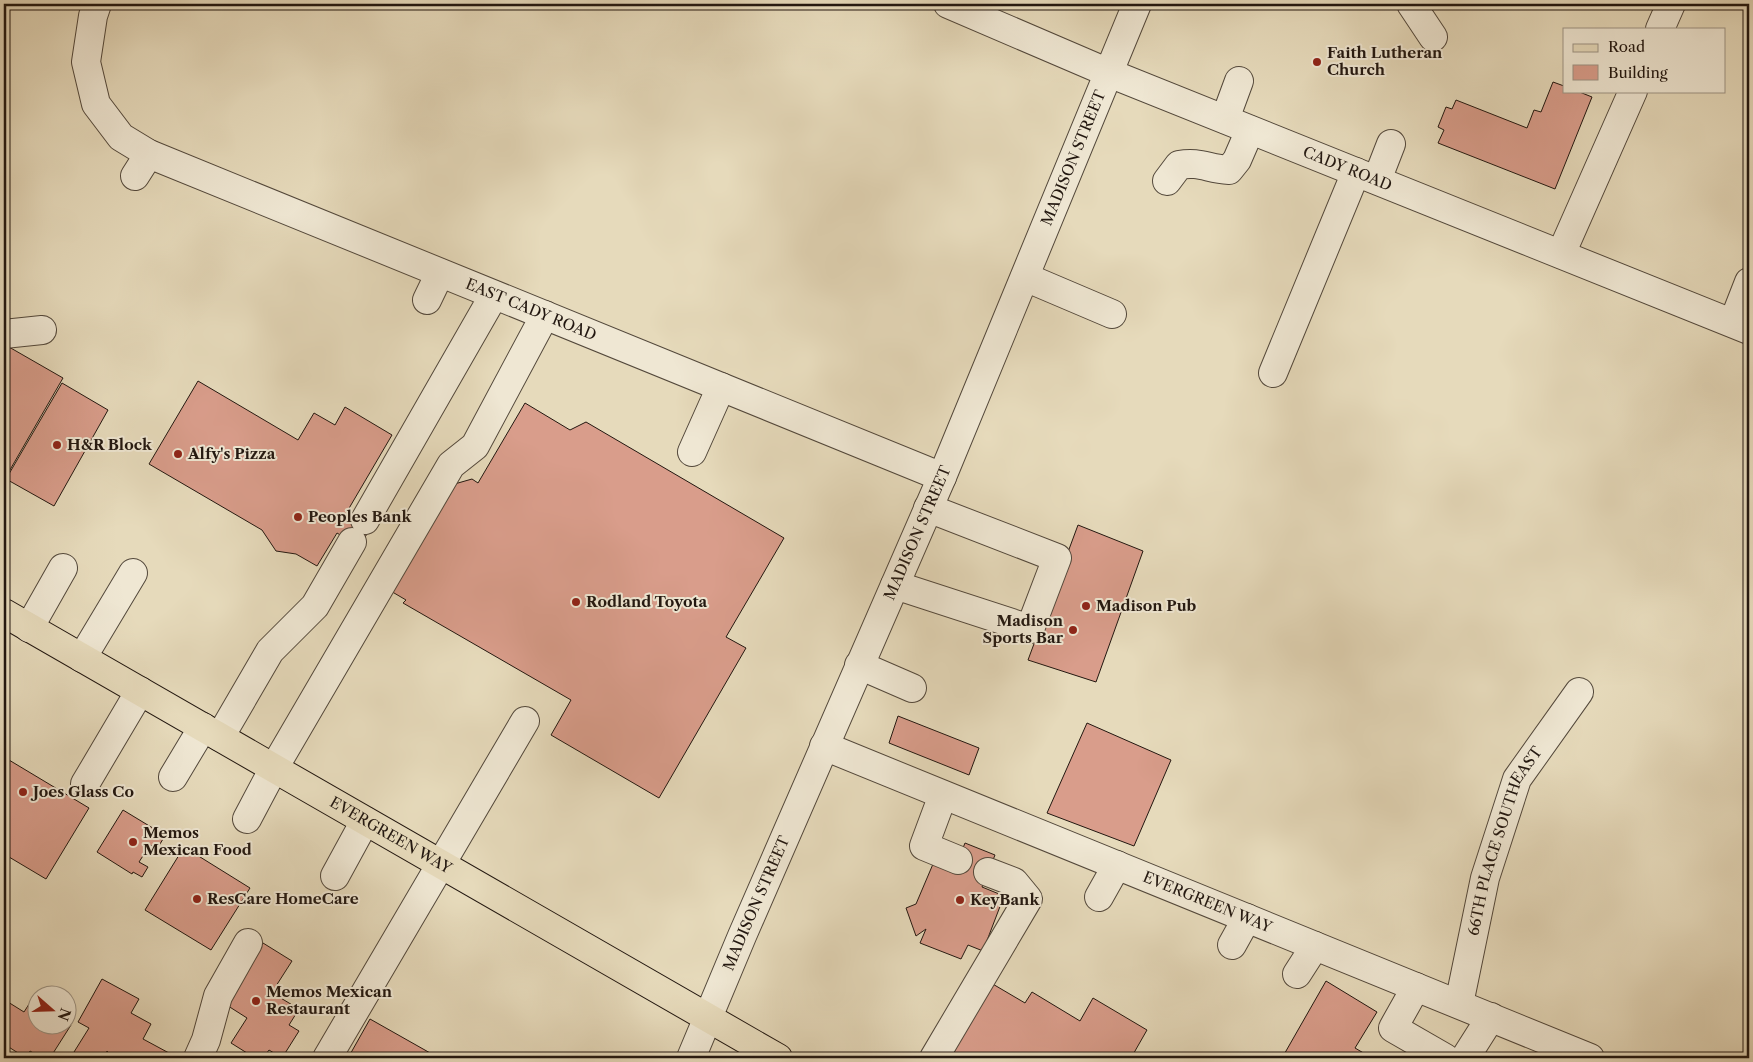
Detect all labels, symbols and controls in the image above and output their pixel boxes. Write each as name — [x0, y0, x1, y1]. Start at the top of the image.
legend — [1563, 28, 1726, 92]
text: Road — [1608, 37, 1645, 56]
place label: Faith Lutheran Church — [1327, 43, 1443, 79]
marker: Faith Lutheran Church — [1311, 56, 1323, 68]
text: Building — [1608, 63, 1668, 82]
street label: MADISON STREET — [1037, 87, 1110, 228]
street label: CADY ROAD — [1300, 142, 1395, 195]
street label: EAST CADY ROAD — [463, 274, 599, 344]
place label: H&R Block — [67, 435, 153, 454]
marker: H&R Block — [51, 439, 63, 451]
place label: Alfy's Pizza — [187, 444, 276, 463]
marker: Alfy's Pizza — [172, 448, 184, 460]
street label: MADISON STREET — [880, 462, 955, 603]
place label: Peoples Bank — [308, 507, 413, 526]
marker: Peoples Bank — [292, 511, 304, 523]
place label: Rodland Toyota — [586, 592, 708, 611]
marker: Rodland Toyota — [570, 596, 582, 608]
place label: Madison Pub — [1096, 596, 1197, 615]
marker: Madison Pub — [1080, 600, 1092, 612]
place label: Madison Sports Bar — [983, 611, 1064, 647]
marker: Madison Sports Bar — [1067, 624, 1079, 636]
street label: 66TH PLACE SOUTHEAST — [1463, 742, 1547, 937]
place label: Joes Glass Co — [30, 782, 134, 801]
marker: Joes Glass Co — [17, 786, 29, 798]
street label: EVERGREEN WAY — [326, 792, 456, 878]
place label: Memos Mexican Food — [143, 823, 252, 859]
street label: MADISON STREET — [719, 832, 794, 973]
marker: Memos Mexican Food — [127, 836, 139, 848]
street label: EVERGREEN WAY — [1140, 867, 1275, 937]
place label: ResCare HomeCare — [207, 889, 359, 908]
place label: KeyBank — [970, 890, 1040, 909]
marker: ResCare HomeCare — [191, 893, 203, 905]
marker: KeyBank — [954, 894, 966, 906]
place label: Memos Mexican Restaurant — [266, 982, 393, 1018]
north arrow — [28, 984, 78, 1034]
marker: Memos Mexican Restaurant — [250, 995, 262, 1007]
text: N — [54, 1006, 75, 1023]

